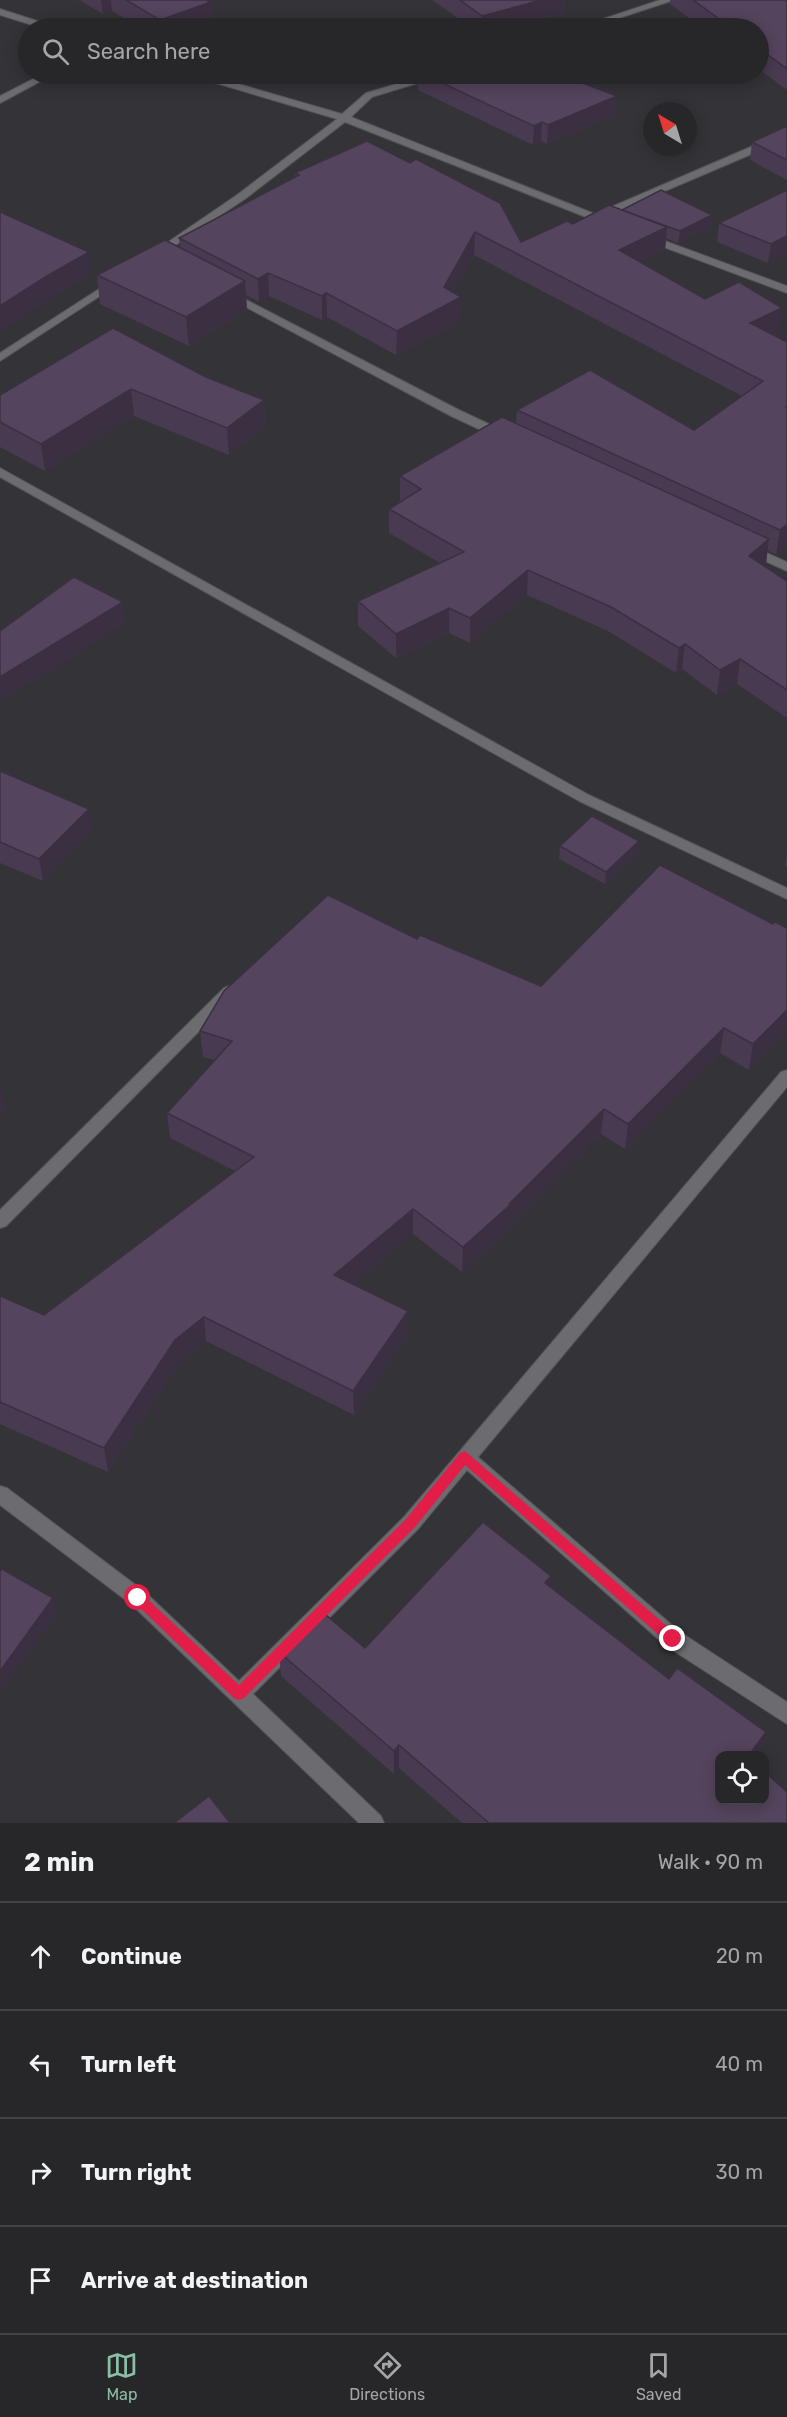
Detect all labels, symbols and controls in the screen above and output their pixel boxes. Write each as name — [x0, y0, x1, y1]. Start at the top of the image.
search box — [18, 18, 769, 84]
icon: search — [39, 35, 72, 68]
text: Search here — [87, 38, 210, 65]
north arrow — [643, 102, 697, 156]
route start — [124, 1584, 150, 1610]
route end — [659, 1625, 685, 1651]
map controls — [715, 1751, 769, 1805]
button: locate — [715, 1751, 769, 1805]
text: 2 min — [24, 1847, 94, 1878]
text: Walk · 90 m — [658, 1850, 763, 1874]
icon: ahead — [24, 1940, 57, 1973]
text: Continue — [81, 1943, 182, 1970]
text: 20 m — [716, 1944, 763, 1968]
icon: left — [24, 2048, 57, 2081]
text: Turn left — [81, 2051, 176, 2078]
text: 40 m — [715, 2052, 763, 2076]
icon: right — [24, 2156, 57, 2189]
text: Turn right — [81, 2159, 191, 2186]
text: 30 m — [716, 2160, 763, 2184]
icon: arrive — [24, 2264, 57, 2297]
text: Arrive at destination — [81, 2267, 308, 2294]
tab: Map — [105, 2349, 138, 2404]
tab: Directions — [349, 2349, 425, 2404]
tab: Saved — [636, 2349, 682, 2404]

